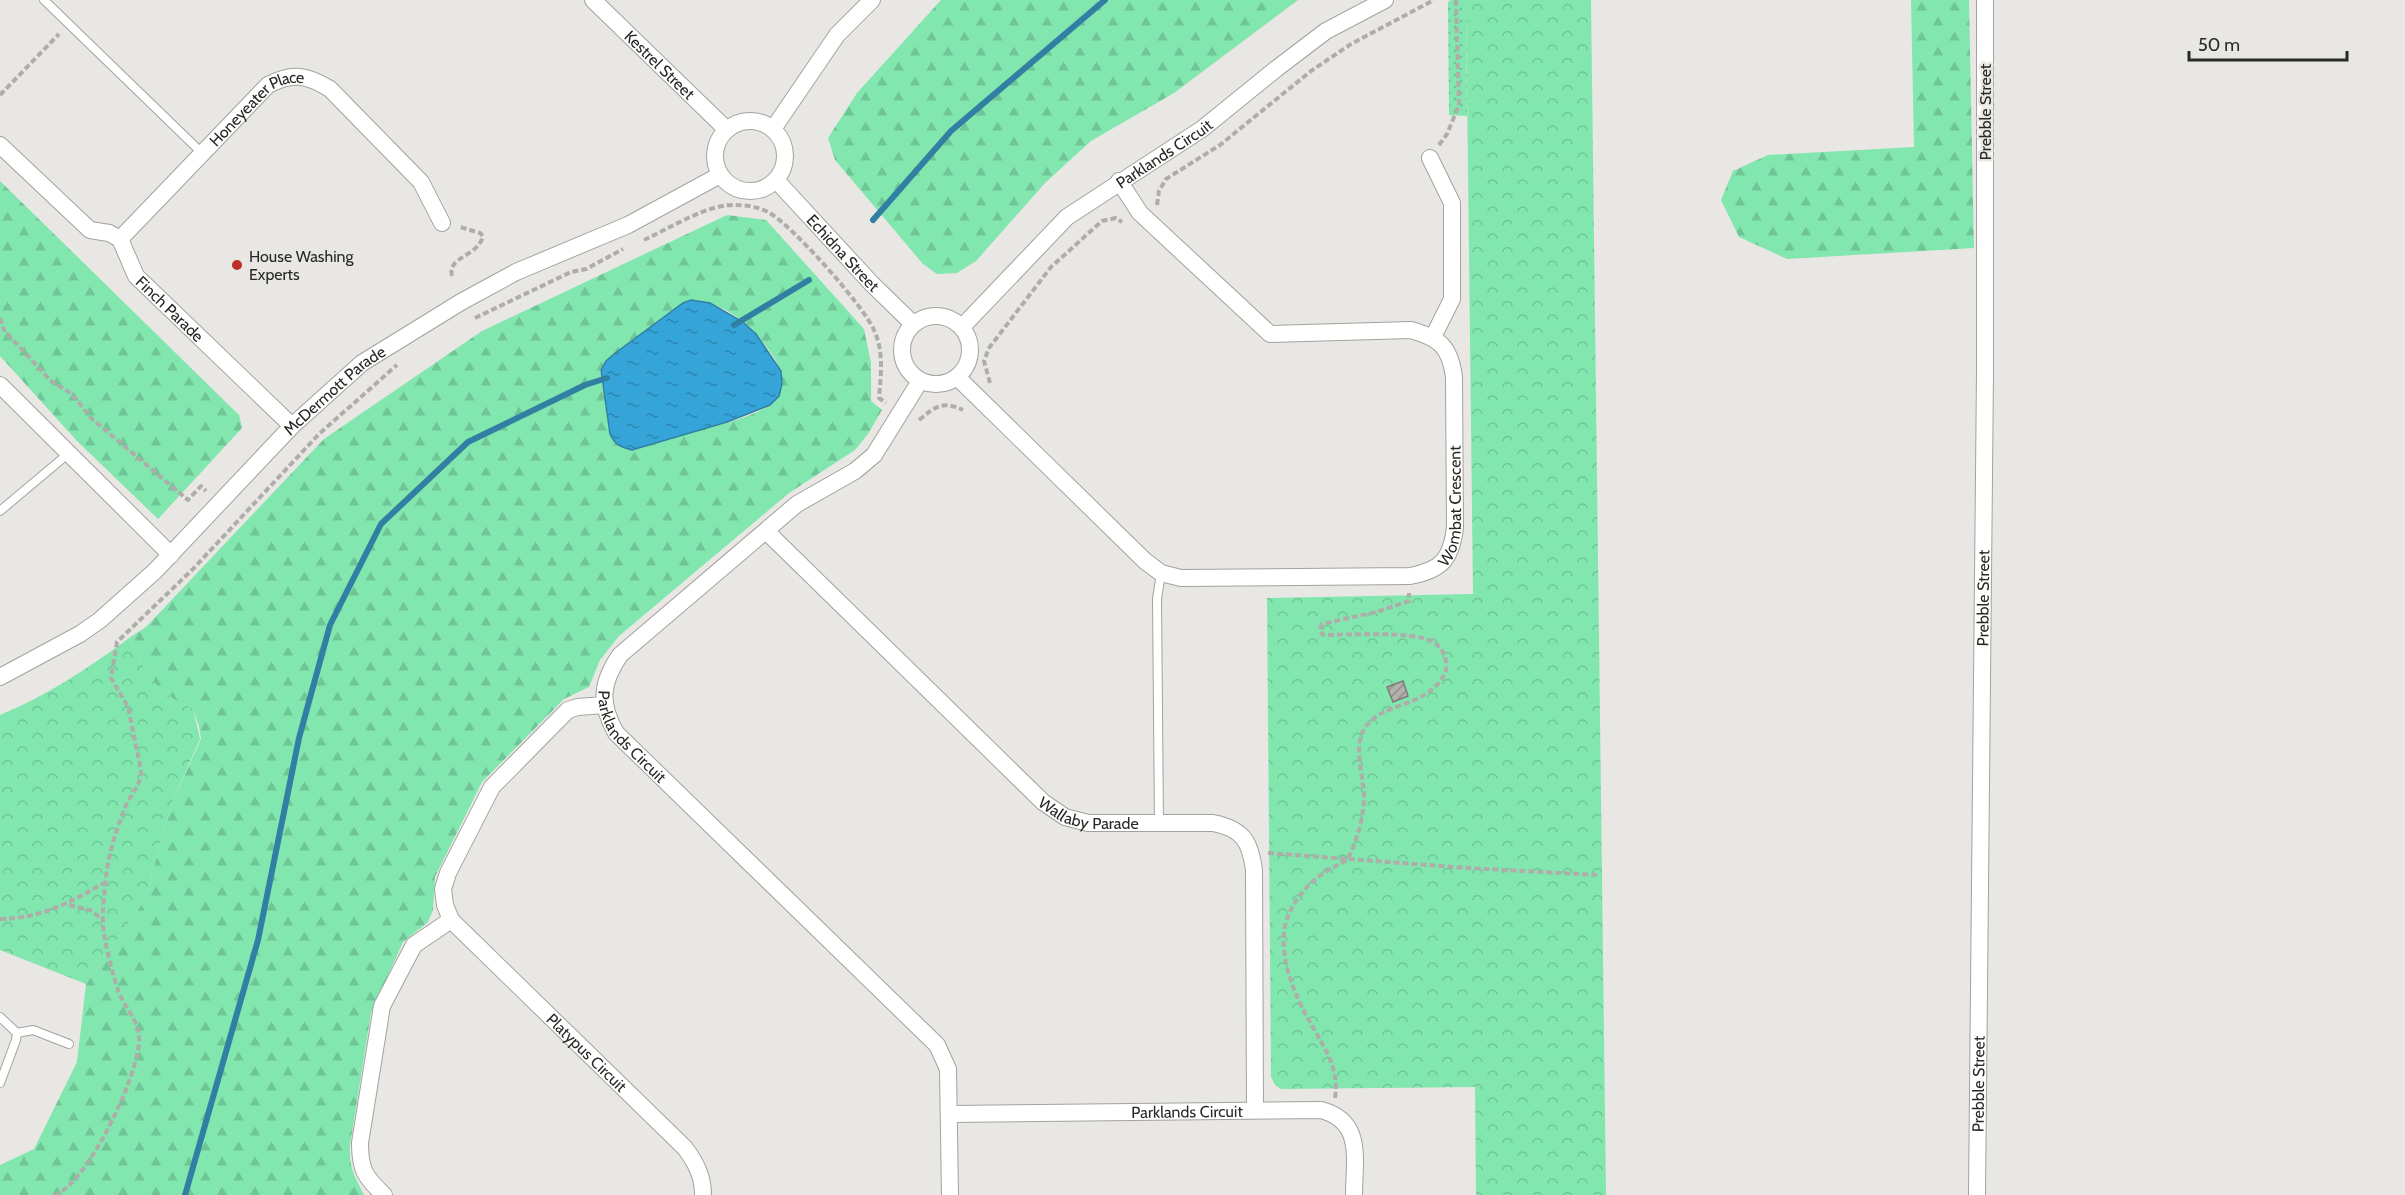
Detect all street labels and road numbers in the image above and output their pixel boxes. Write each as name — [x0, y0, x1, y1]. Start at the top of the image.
street label: Kestrel Street — [621, 26, 699, 103]
street label: Prebble Street — [1976, 63, 1995, 160]
street label: Honeyeater Place — [205, 67, 305, 150]
street label: Parklands Circuit — [1112, 115, 1217, 192]
street label: Echidna Street — [803, 210, 884, 296]
street label: Finch Parade — [132, 272, 208, 346]
street label: McDermott Parade — [279, 341, 389, 439]
street label: Wombat Crescent — [1434, 445, 1465, 570]
street label: Prebble Street — [1973, 549, 1993, 646]
street label: Parklands Circuit — [595, 690, 671, 787]
street label: Wallaby Parade — [1035, 792, 1139, 833]
street label: Platypus Circuit — [543, 1009, 631, 1096]
street label: Prebble Street — [1968, 1035, 1988, 1132]
street label: Parklands Circuit — [1131, 1101, 1243, 1122]

